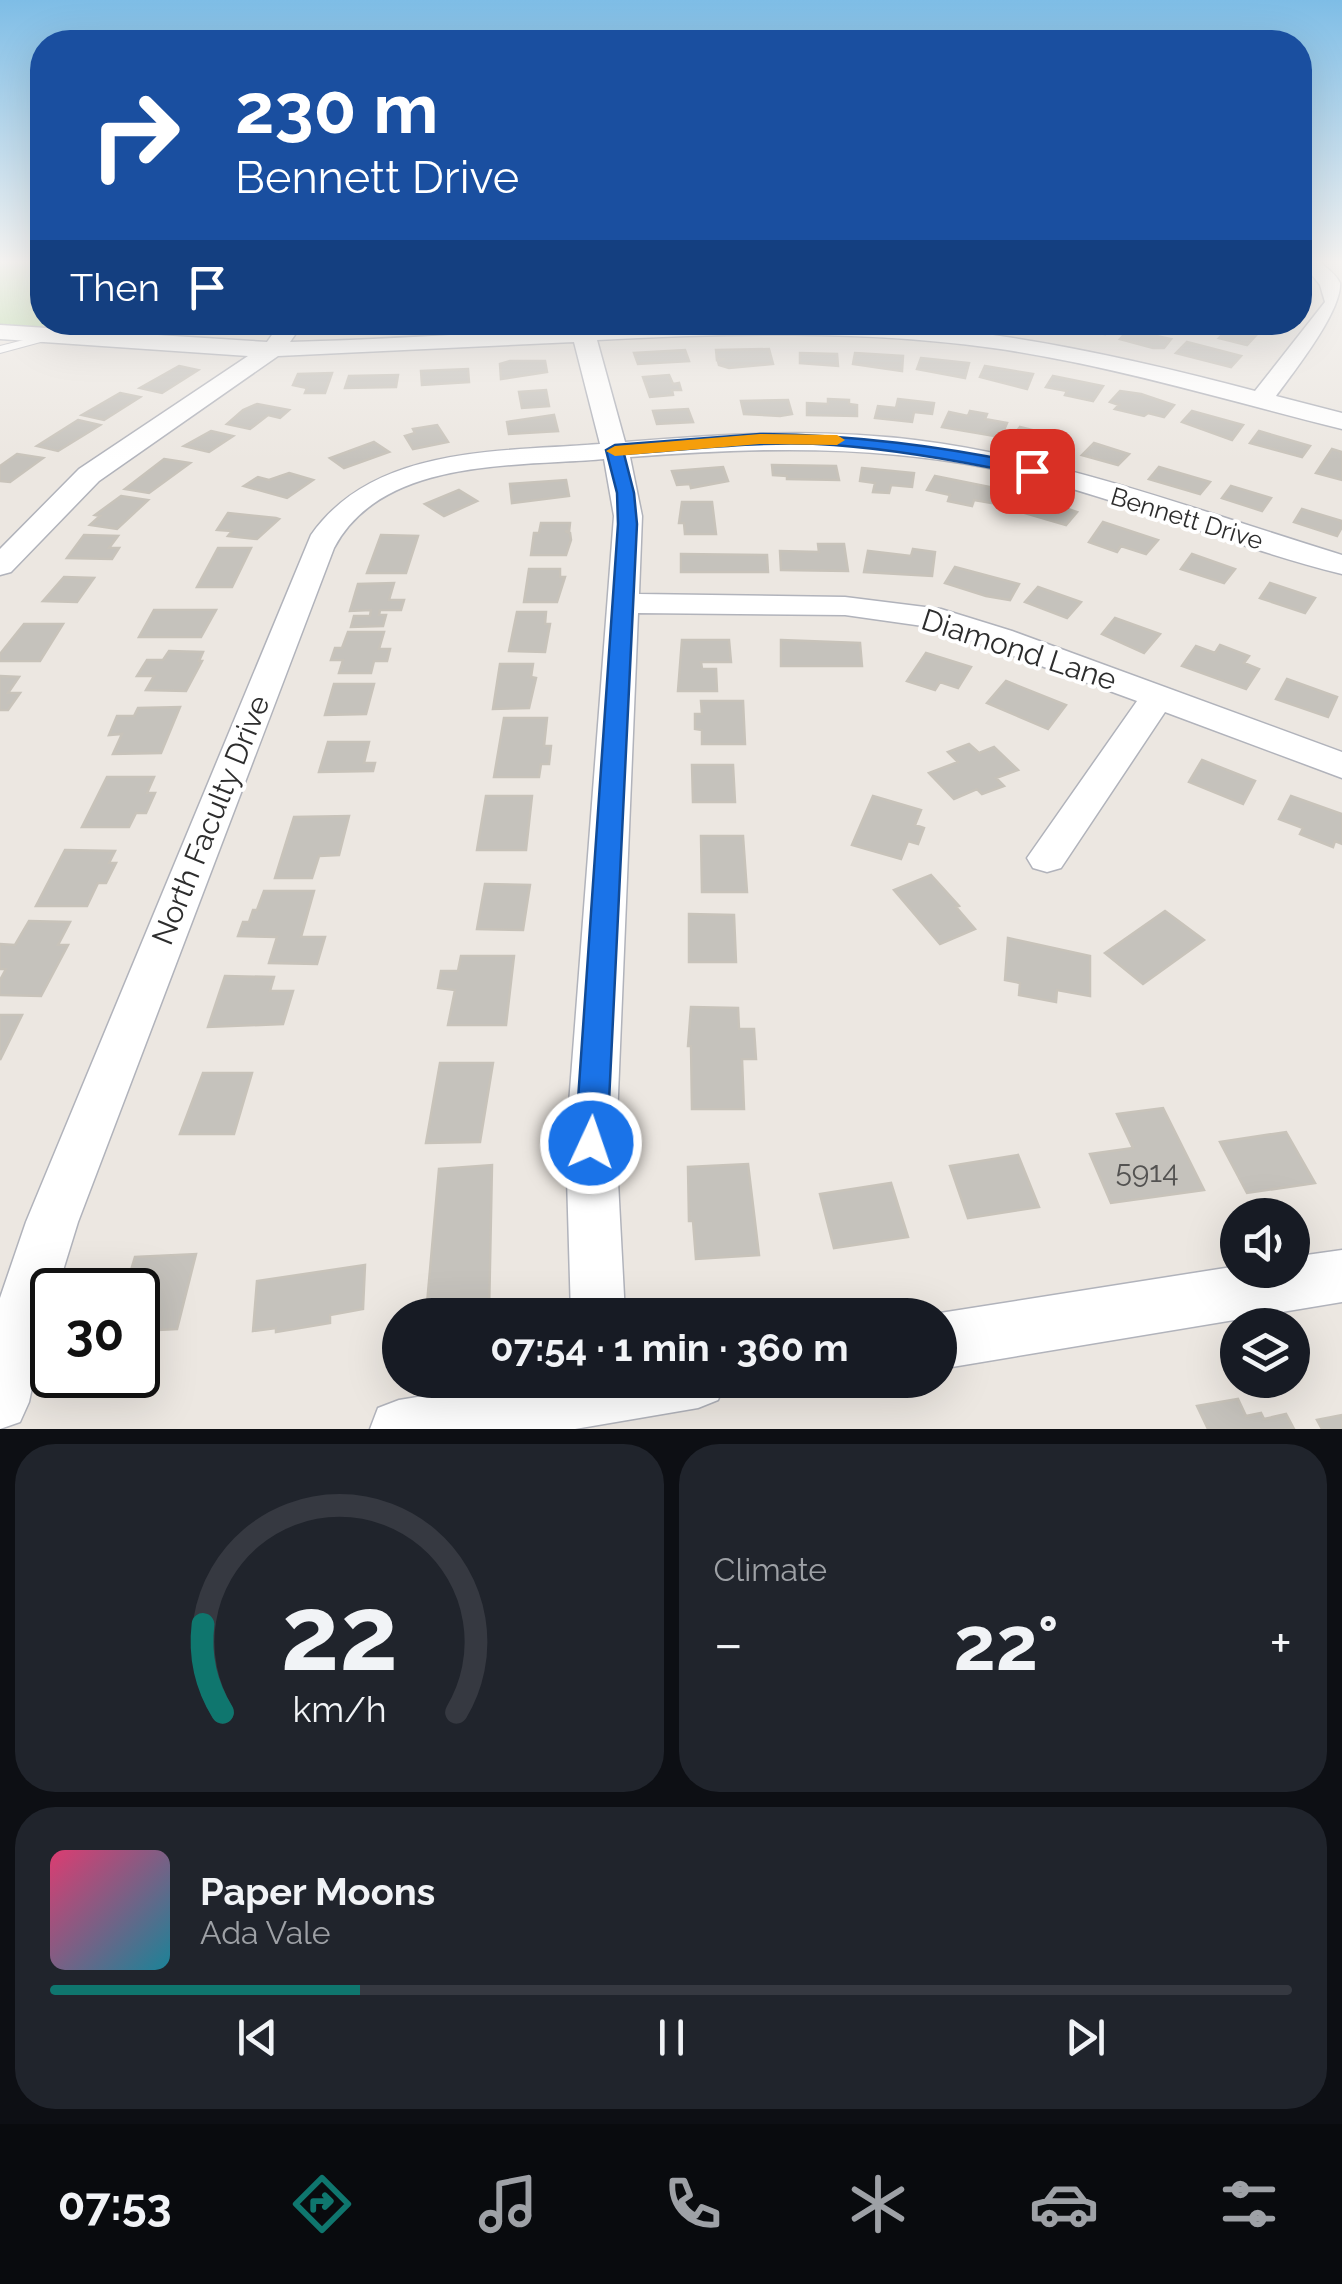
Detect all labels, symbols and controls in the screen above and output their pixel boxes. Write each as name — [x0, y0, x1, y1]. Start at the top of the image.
text: 230 m — [235, 67, 439, 149]
icon: right — [70, 70, 200, 200]
text: Bennett Drive — [235, 151, 519, 204]
icon: arrive — [180, 260, 235, 315]
text: Then — [70, 265, 160, 310]
pin — [990, 429, 1075, 514]
icon: arrive — [1005, 444, 1060, 499]
street label: Bennett Drive — [1107, 481, 1267, 555]
street label: Diamond Lane — [917, 602, 1121, 697]
street label: North Faculty Drive — [145, 690, 277, 950]
position arrow — [539, 1091, 643, 1195]
house number: 5914 — [1115, 1154, 1179, 1189]
map controls — [1220, 1198, 1310, 1398]
button: sound — [1220, 1198, 1310, 1288]
speed limit sign: 30 — [30, 1268, 160, 1398]
button: layers — [1220, 1308, 1310, 1398]
text: 07:54 · 1 min · 360 m — [490, 1325, 849, 1370]
text: Climate — [714, 1551, 827, 1588]
text: 22 — [281, 1572, 398, 1694]
text: 22° — [953, 1599, 1059, 1688]
text: − — [714, 1611, 743, 1676]
text: + — [1269, 1611, 1292, 1676]
text: km/h — [292, 1688, 386, 1730]
text: Paper Moons — [200, 1869, 435, 1914]
text: Ada Vale — [200, 1914, 331, 1951]
icon: previous — [230, 2010, 285, 2065]
icon: pause — [644, 2010, 699, 2065]
icon: next — [1058, 2010, 1113, 2065]
icon: directions — [287, 2169, 357, 2239]
icon: music — [473, 2169, 543, 2239]
icon: phone — [658, 2169, 728, 2239]
icon: climate — [843, 2169, 913, 2239]
icon: car — [1029, 2169, 1099, 2239]
icon: filters — [1214, 2169, 1284, 2239]
text: 07:53 — [58, 2178, 172, 2231]

